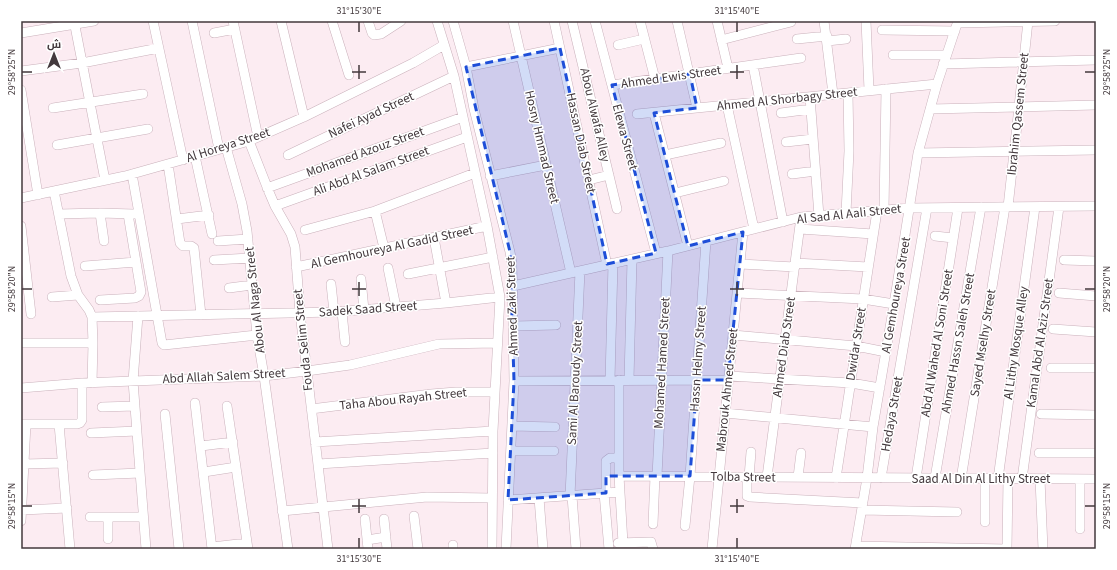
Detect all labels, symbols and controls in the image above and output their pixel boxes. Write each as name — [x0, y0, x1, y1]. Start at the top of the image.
text: 31°15'30"E — [336, 4, 382, 18]
text: 31°15'40"E — [714, 4, 760, 18]
north arrow — [34, 34, 74, 74]
text: ش — [47, 37, 61, 52]
text: 29°58'25"N — [5, 49, 19, 95]
text: 29°58'25"N — [1100, 49, 1114, 95]
street label: Ibrahim Qassem Street — [1003, 51, 1033, 176]
street label: Ahmed Ewis Street — [620, 61, 723, 93]
street label: Abou Alwafa Alley — [575, 66, 615, 164]
street label: Ahmed Al Shorbagy Street — [716, 83, 859, 115]
street label: Nafei Ayad Street — [325, 87, 417, 143]
street label: Hosny Hmmad Street — [520, 89, 564, 206]
street label: Hassan Diab Street — [562, 91, 601, 195]
street label: Elewa Street — [608, 102, 643, 173]
street label: Mohamed Azouz Street — [303, 122, 427, 182]
street label: Al Horeya Street — [184, 123, 273, 167]
street label: Ali Abd Al Salam Street — [310, 141, 432, 200]
street label: Al Sad Al Aali Street — [796, 200, 903, 228]
street label: Al Gemhoureya Al Gadid Street — [309, 221, 475, 273]
street label: Al Gemhoureya Street — [877, 235, 915, 355]
street label: Abou Al Naga Street — [240, 245, 270, 354]
street label: Ahmed Zaki Street — [501, 255, 523, 356]
text: 29°58'20"N — [5, 266, 19, 312]
text: 29°58'20"N — [1100, 266, 1114, 312]
street label: Abd Al Wahed Al Soni Street — [916, 267, 958, 418]
street label: Ahmed Hassn Saleh Street — [937, 271, 979, 415]
street label: Kamal Abd Al Aziz Street — [1022, 276, 1058, 409]
street label: Al Lithy Mosque Alley — [999, 285, 1033, 401]
street label: Fouda Selim Street — [289, 287, 317, 392]
street label: Sayed Mselhy Street — [966, 287, 1000, 398]
street label: Ahmed Diab Street — [768, 295, 800, 398]
street label: Mohamed Hamed Street — [650, 296, 674, 429]
street label: Sadek Saad Street — [318, 297, 418, 321]
street label: Hassn Helmy Street — [685, 305, 711, 412]
street label: Dwidar Street — [841, 305, 871, 382]
street label: Sami Al Baroudy Street — [563, 320, 587, 445]
street label: Mabrouk Ahmed Street — [712, 327, 743, 453]
street label: Abd Allah Salem Street — [162, 364, 287, 388]
street label: Hedaya Street — [877, 374, 908, 453]
street label: Taha Abou Rayah Street — [338, 383, 468, 415]
street label: Tolba Street — [710, 467, 776, 487]
street label: Saad Al Din Al Lithy Street — [912, 470, 1051, 488]
text: 29°58'15"N — [5, 483, 19, 529]
text: 29°58'15"N — [1100, 483, 1114, 529]
text: 31°15'30"E — [336, 552, 382, 566]
text: 31°15'40"E — [714, 552, 760, 566]

